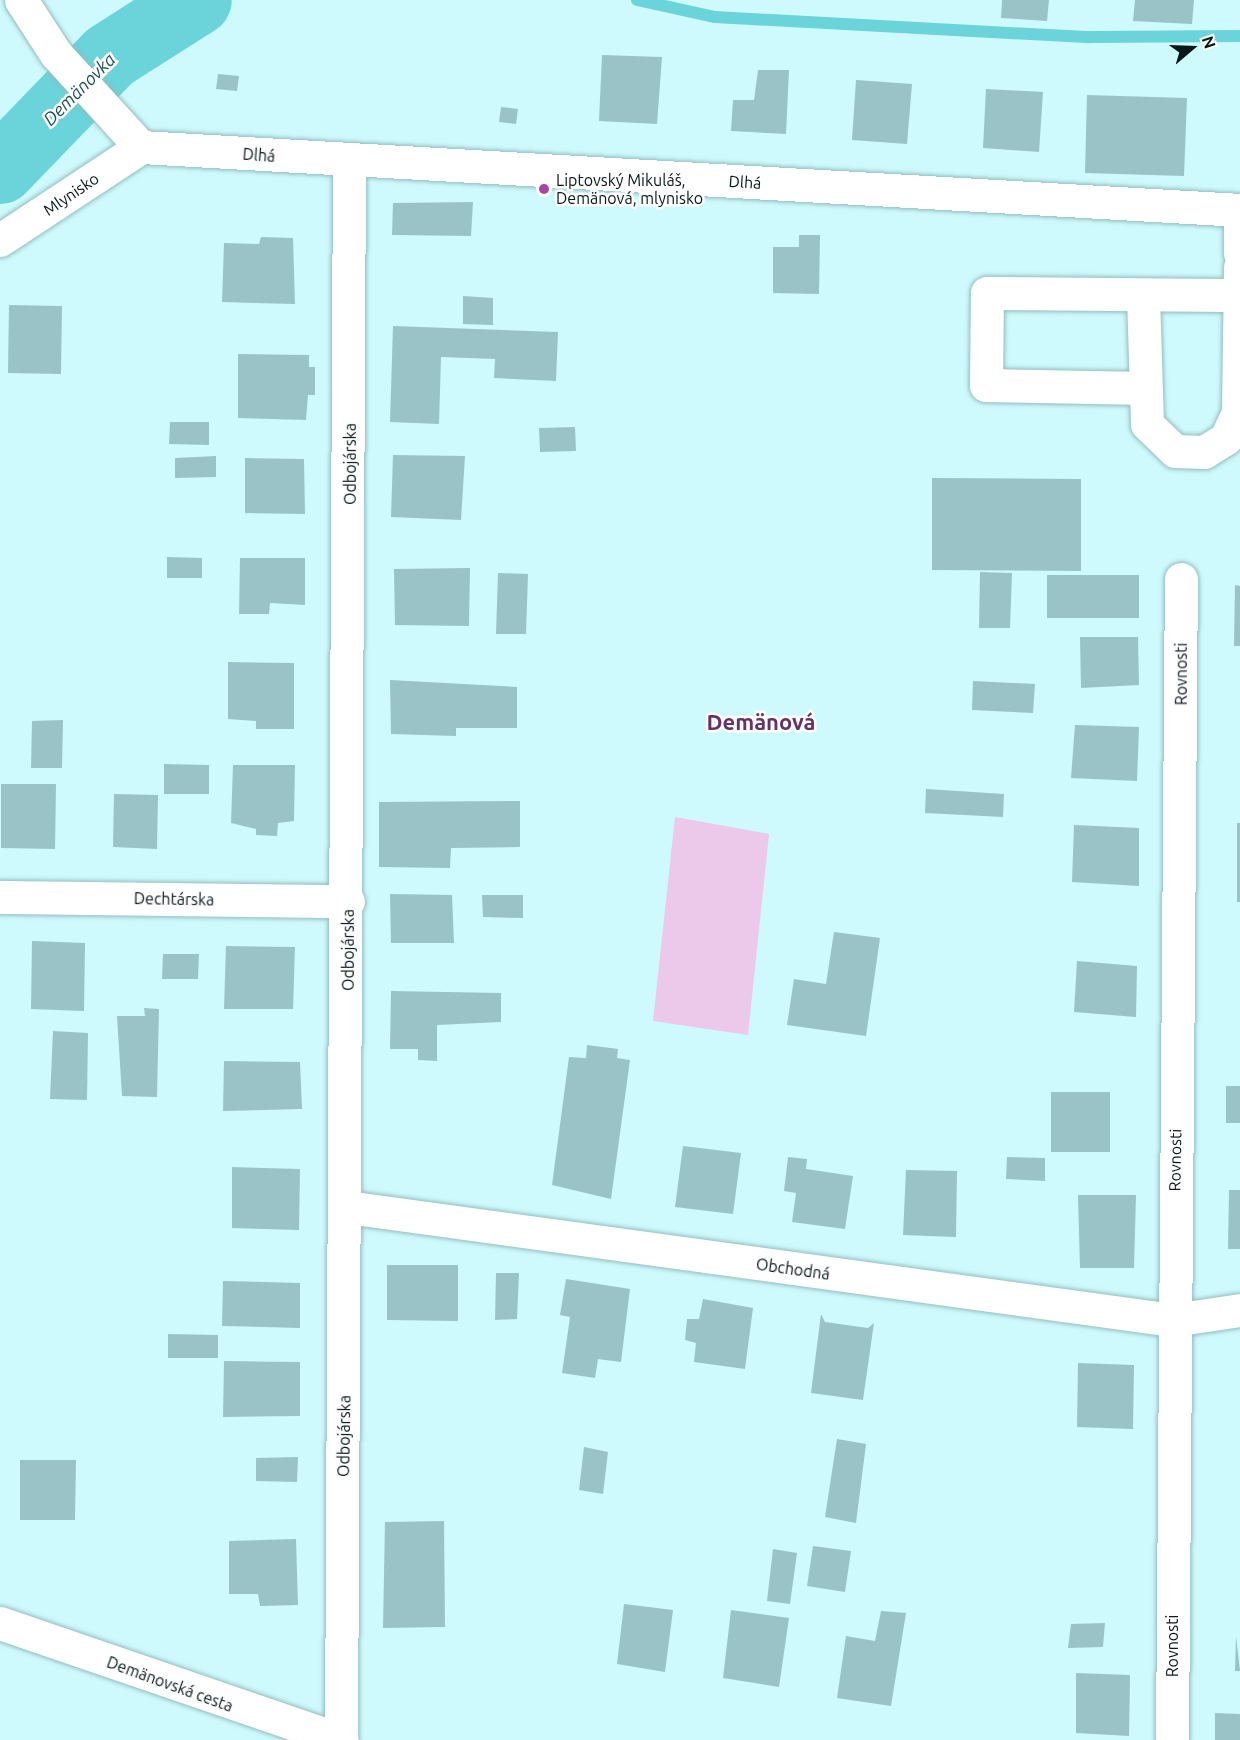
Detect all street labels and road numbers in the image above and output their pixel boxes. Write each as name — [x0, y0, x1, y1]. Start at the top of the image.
street label: Dlhá — [242, 144, 276, 166]
street label: Mlynisko — [40, 168, 102, 220]
street label: Dlhá — [728, 171, 762, 193]
street label: Odbojárska — [340, 423, 360, 505]
street label: Rovnosti — [1171, 643, 1191, 705]
street label: Dechtárska — [134, 889, 214, 909]
street label: Odbojárska — [338, 909, 358, 991]
street label: Rovnosti — [1165, 1128, 1185, 1192]
street label: Obchodná — [755, 1254, 831, 1284]
street label: Odbojárska — [334, 1395, 354, 1477]
street label: Rovnosti — [1162, 1615, 1182, 1677]
street label: Demänovská cesta — [104, 1652, 236, 1716]

